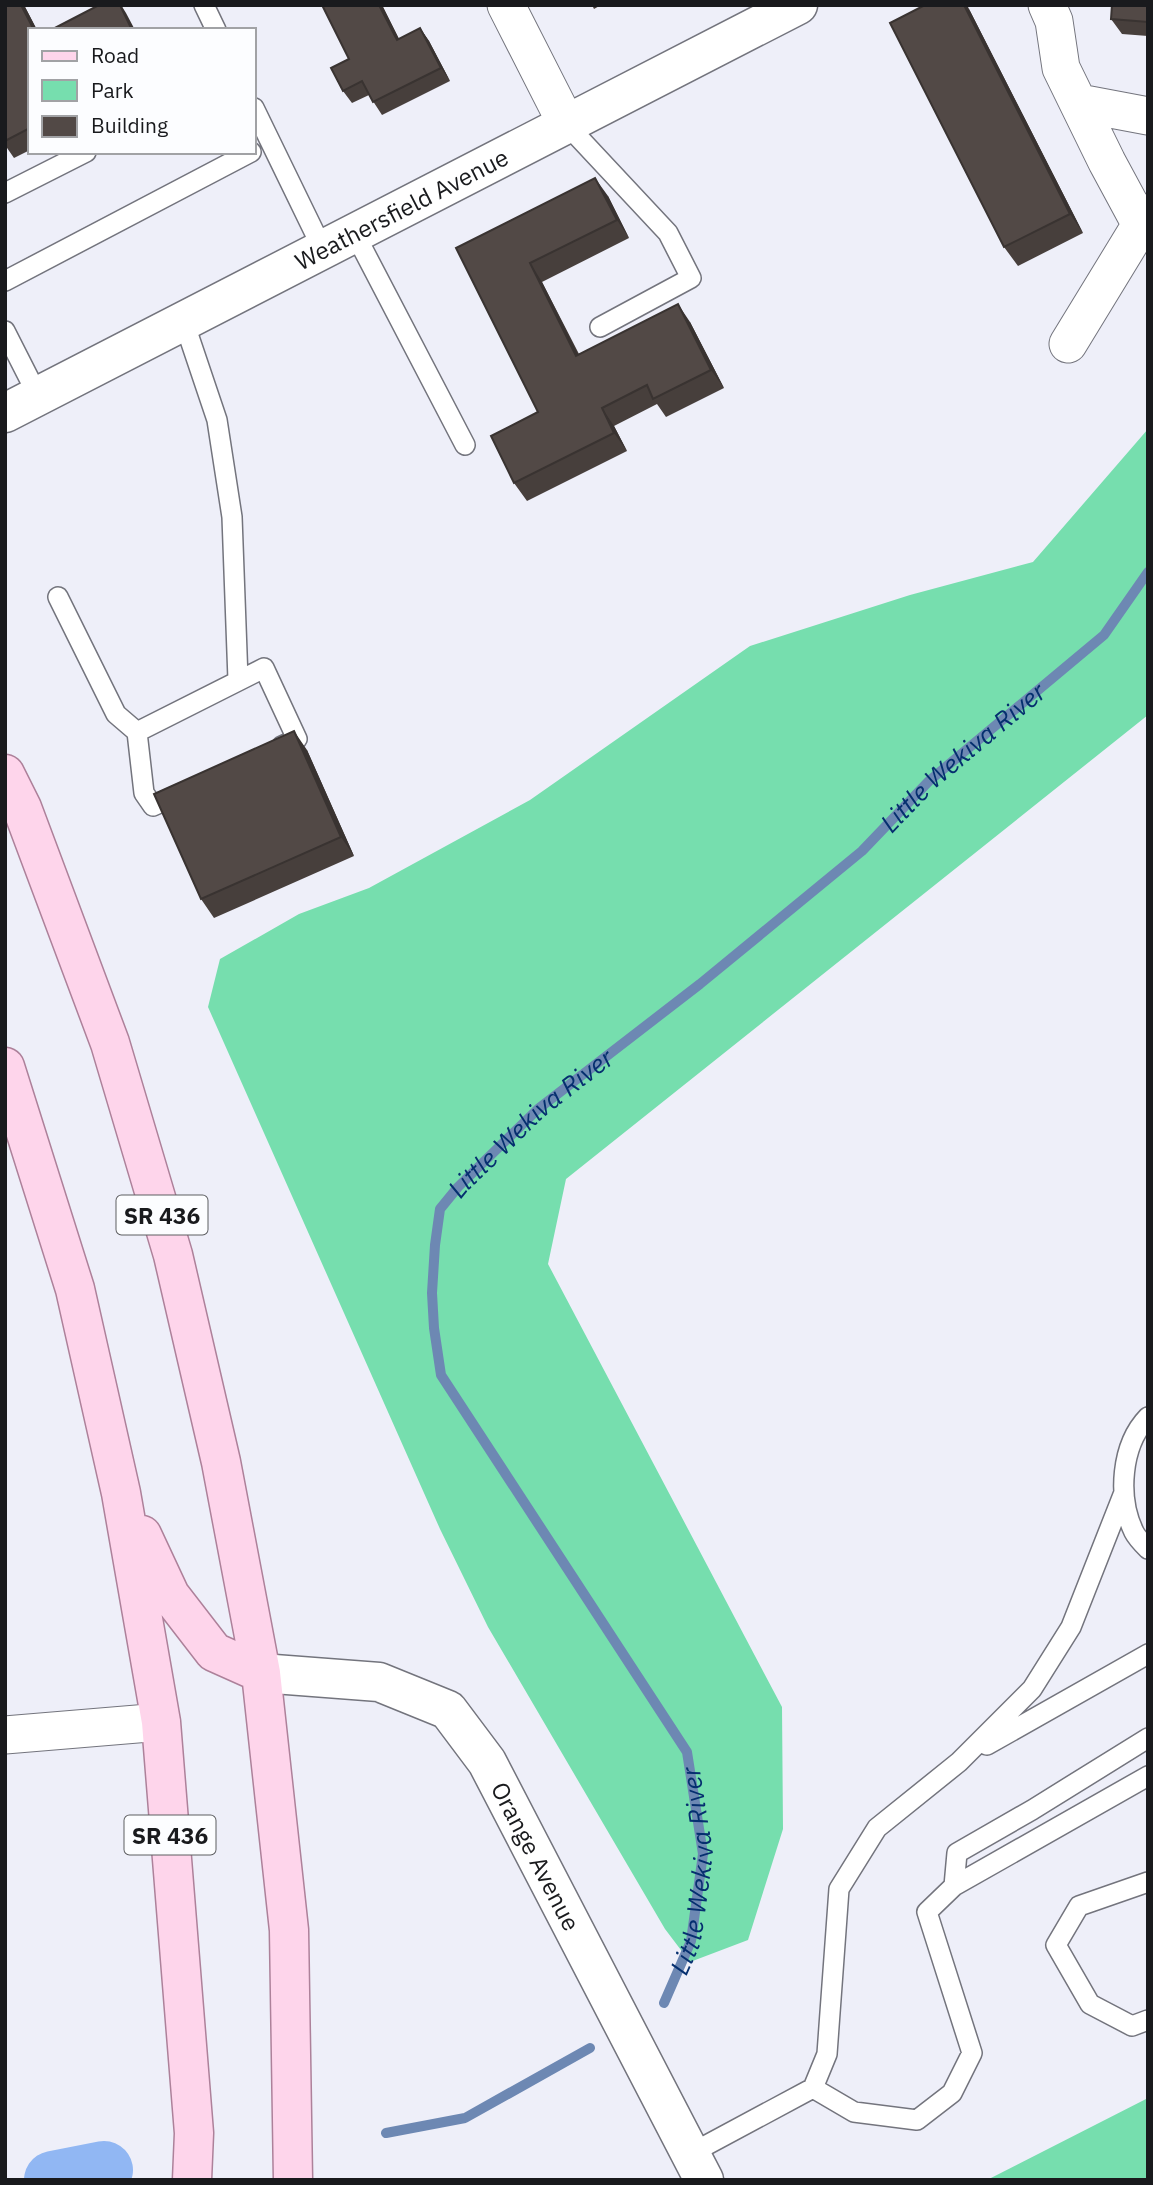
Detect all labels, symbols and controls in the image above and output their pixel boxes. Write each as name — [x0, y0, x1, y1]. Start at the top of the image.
legend — [28, 28, 256, 154]
text: Road — [91, 41, 139, 69]
text: Park — [91, 76, 134, 104]
text: Building — [91, 111, 168, 139]
street label: Weathersfield Avenue — [289, 141, 514, 277]
water label: Little Wekiva River — [872, 673, 1053, 839]
water label: Little Wekiva River — [440, 1040, 621, 1204]
road number: SR 436 — [116, 1196, 208, 1234]
water label: Little Wekiva River — [662, 1763, 720, 1980]
street label: Orange Avenue — [484, 1776, 588, 1936]
road number: SR 436 — [124, 1816, 216, 1854]

